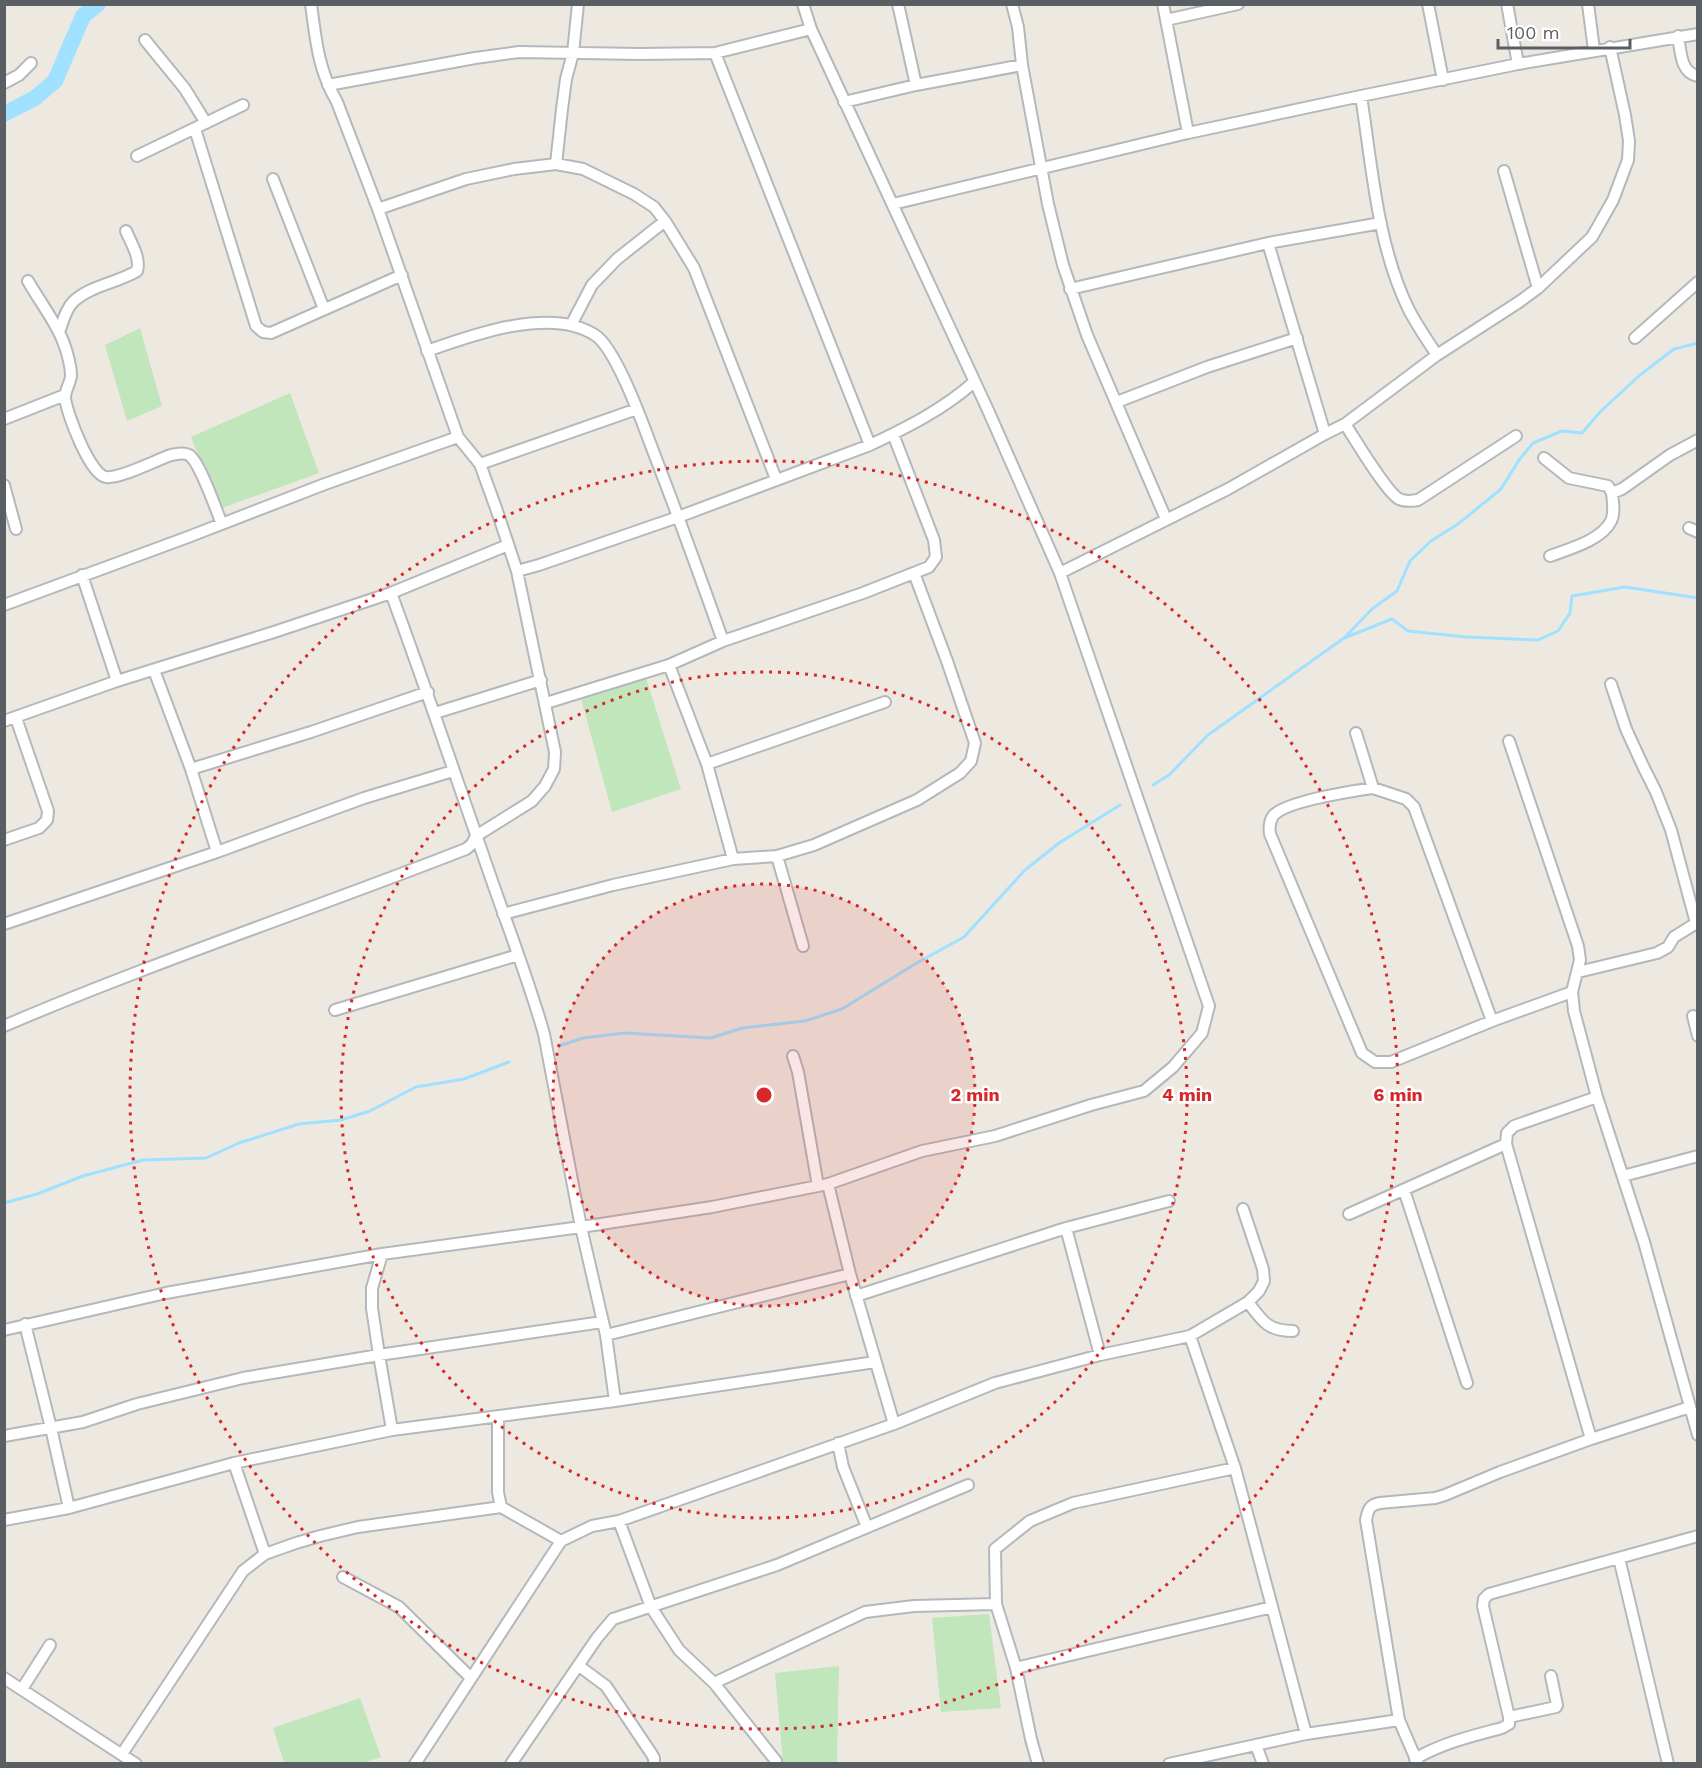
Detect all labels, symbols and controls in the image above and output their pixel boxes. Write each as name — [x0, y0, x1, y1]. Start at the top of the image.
scale bar — [1498, 12, 1630, 50]
text: 100 m — [1507, 22, 1560, 43]
text: 2 min — [950, 1084, 1000, 1105]
text: 4 min — [1162, 1084, 1212, 1105]
text: 6 min — [1373, 1084, 1423, 1105]
centre of rings — [754, 1085, 774, 1105]

